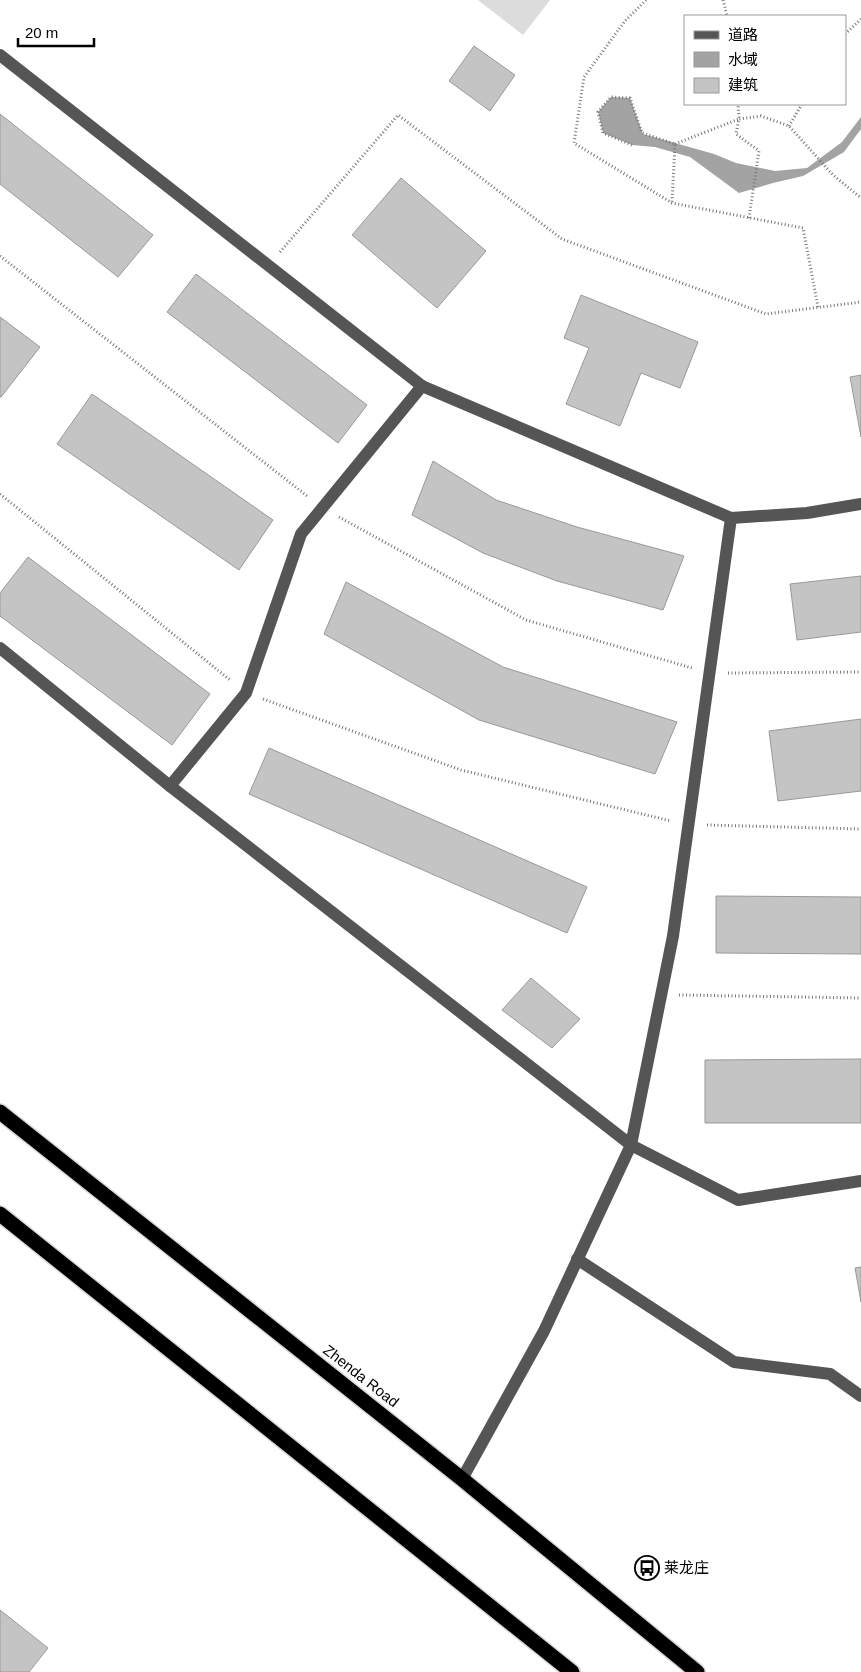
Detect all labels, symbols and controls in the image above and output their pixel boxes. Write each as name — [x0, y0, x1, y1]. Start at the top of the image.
scale bar — [18, 15, 94, 47]
legend — [684, 15, 846, 105]
text: 20 m — [25, 24, 58, 41]
text: 道路 — [728, 26, 758, 43]
text: 水域 — [728, 51, 758, 68]
text: 建筑 — [728, 76, 758, 93]
street label: Zhenda Road — [320, 1341, 402, 1410]
bus stop icon: 莱龙庄 — [634, 1555, 660, 1581]
place label: 莱龙庄 — [664, 1559, 709, 1576]

